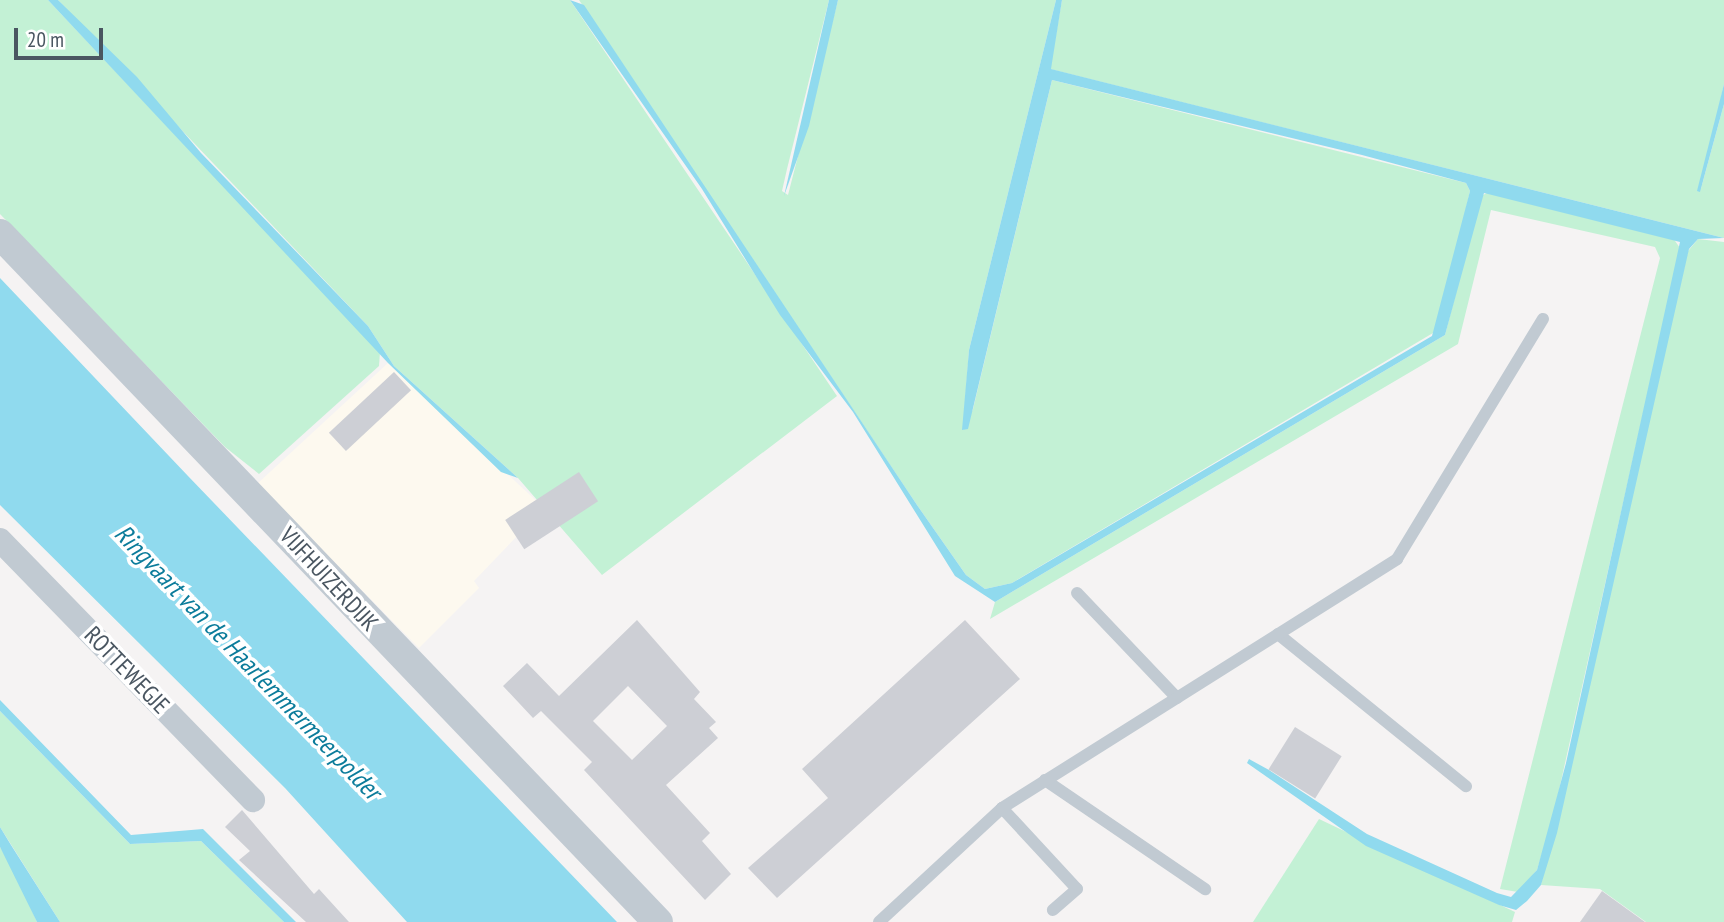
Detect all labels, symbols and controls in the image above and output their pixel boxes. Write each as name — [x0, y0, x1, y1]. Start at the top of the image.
scale bar — [18, 14, 107, 58]
text: 20 m — [27, 26, 64, 53]
water label: Ringvaart van de Haarlemmermeerpolder — [108, 518, 388, 806]
street label: VIJFHUIZERDIJK — [274, 521, 384, 637]
street label: ROTTEWEGJE — [79, 621, 175, 719]

